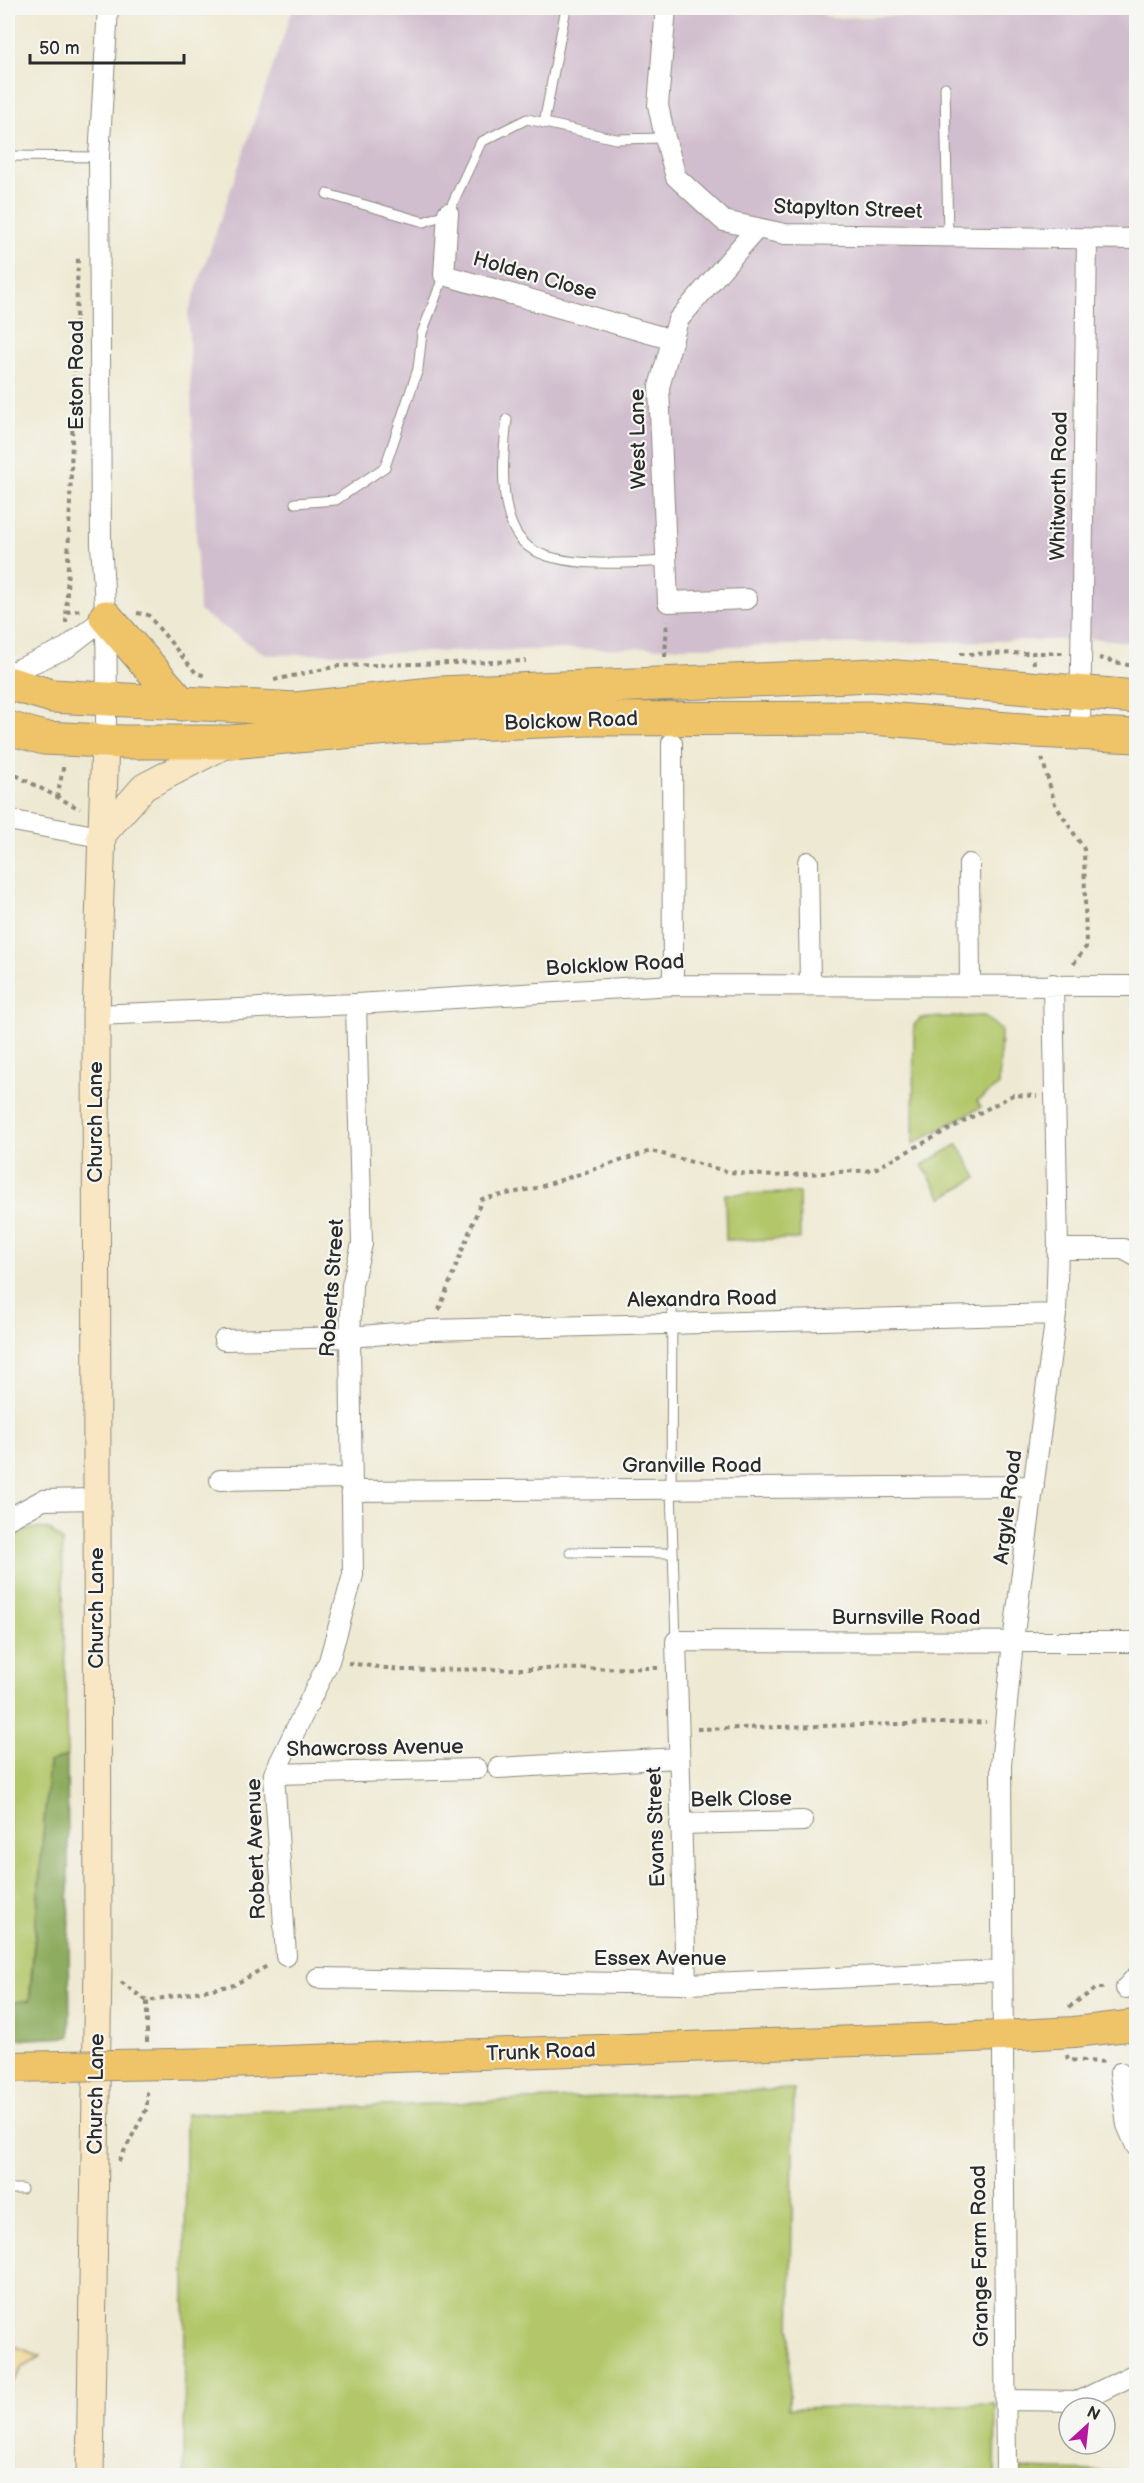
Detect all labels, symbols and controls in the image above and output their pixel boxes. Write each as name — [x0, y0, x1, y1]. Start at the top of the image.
scale bar — [30, 27, 184, 65]
text: 50 m — [39, 38, 80, 59]
street label: Stapylton Street — [773, 194, 923, 224]
street label: Holden Close — [470, 246, 600, 306]
street label: Eston Road — [64, 320, 89, 430]
street label: West Lane — [625, 389, 651, 489]
street label: Whitworth Road — [1045, 411, 1073, 561]
street label: Bolckow Road — [503, 706, 639, 736]
street label: Bolcklow Road — [545, 949, 685, 981]
street label: Church Lane — [83, 1061, 108, 1183]
street label: Roberts Street — [315, 1218, 349, 1358]
street label: Alexandra Road — [627, 1285, 777, 1313]
street label: Argyle Road — [989, 1448, 1027, 1566]
street label: Granville Road — [622, 1453, 762, 1478]
street label: Church Lane — [84, 1547, 109, 1669]
street label: Burnsville Road — [831, 1605, 981, 1630]
street label: Shawcross Avenue — [286, 1734, 464, 1762]
street label: Evans Street — [641, 1766, 671, 1888]
street label: Robert Avenue — [241, 1778, 271, 1920]
street label: Belk Close — [690, 1786, 792, 1812]
street label: Essex Avenue — [594, 1946, 726, 1971]
street label: Church Lane — [82, 2033, 110, 2155]
street label: Trunk Road — [486, 2038, 596, 2066]
street label: Grange Farm Road — [966, 2165, 994, 2347]
north arrow — [1057, 2396, 1117, 2456]
text: N — [1083, 2403, 1103, 2425]

